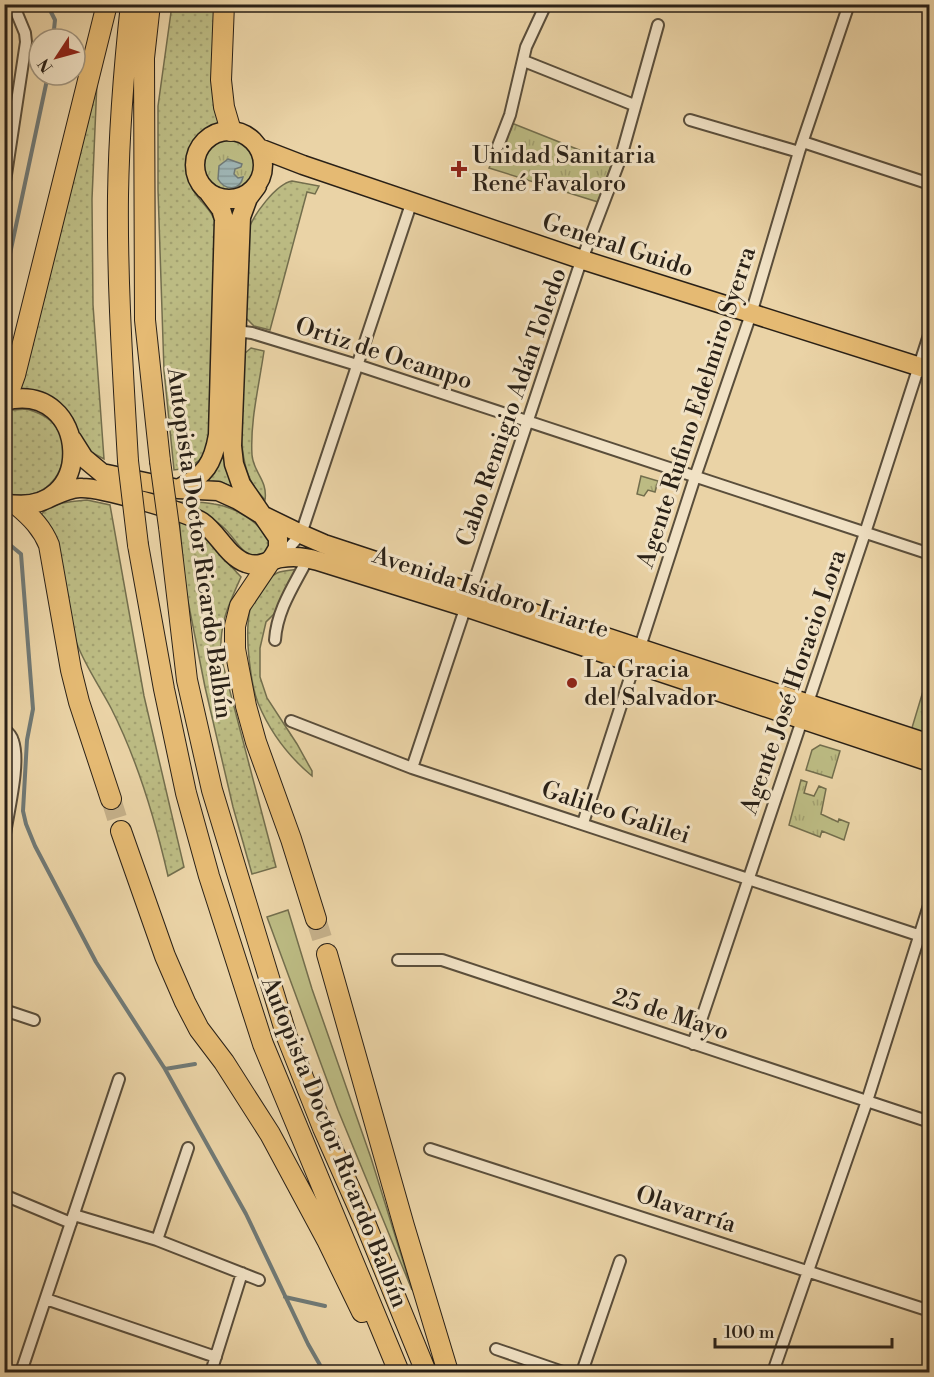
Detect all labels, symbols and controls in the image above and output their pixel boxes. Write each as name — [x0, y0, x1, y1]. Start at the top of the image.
north arrow — [27, 27, 87, 87]
text: N — [34, 54, 57, 76]
place label: Unidad Sanitaria René Favaloro — [472, 141, 656, 199]
marker: Unidad Sanitaria René Favaloro — [450, 160, 468, 178]
street label: General Guido — [538, 207, 697, 284]
street label: Agente Rufino Edelmiro Syerra — [630, 242, 763, 573]
street label: Cabo Remigio Adán Toledo — [450, 264, 574, 551]
street label: Ortiz de Ocampo — [291, 311, 476, 397]
street label: Autopista Doctor Ricardo Balbín — [159, 365, 239, 721]
street label: Avenida Isidoro Iriarte — [368, 540, 613, 645]
street label: Agente José Horacio Lora — [734, 545, 854, 819]
place label: La Gracia del Salvador — [584, 655, 717, 713]
marker: La Gracia del Salvador — [565, 676, 579, 690]
street label: Galileo Galilei — [538, 775, 694, 851]
street label: Autopista Doctor Ricardo Balbín — [253, 972, 414, 1312]
street label: 25 de Mayo — [609, 982, 733, 1048]
street label: Olavarría — [632, 1180, 740, 1240]
scale bar — [715, 1311, 892, 1349]
text: 100 m — [724, 1321, 775, 1344]

